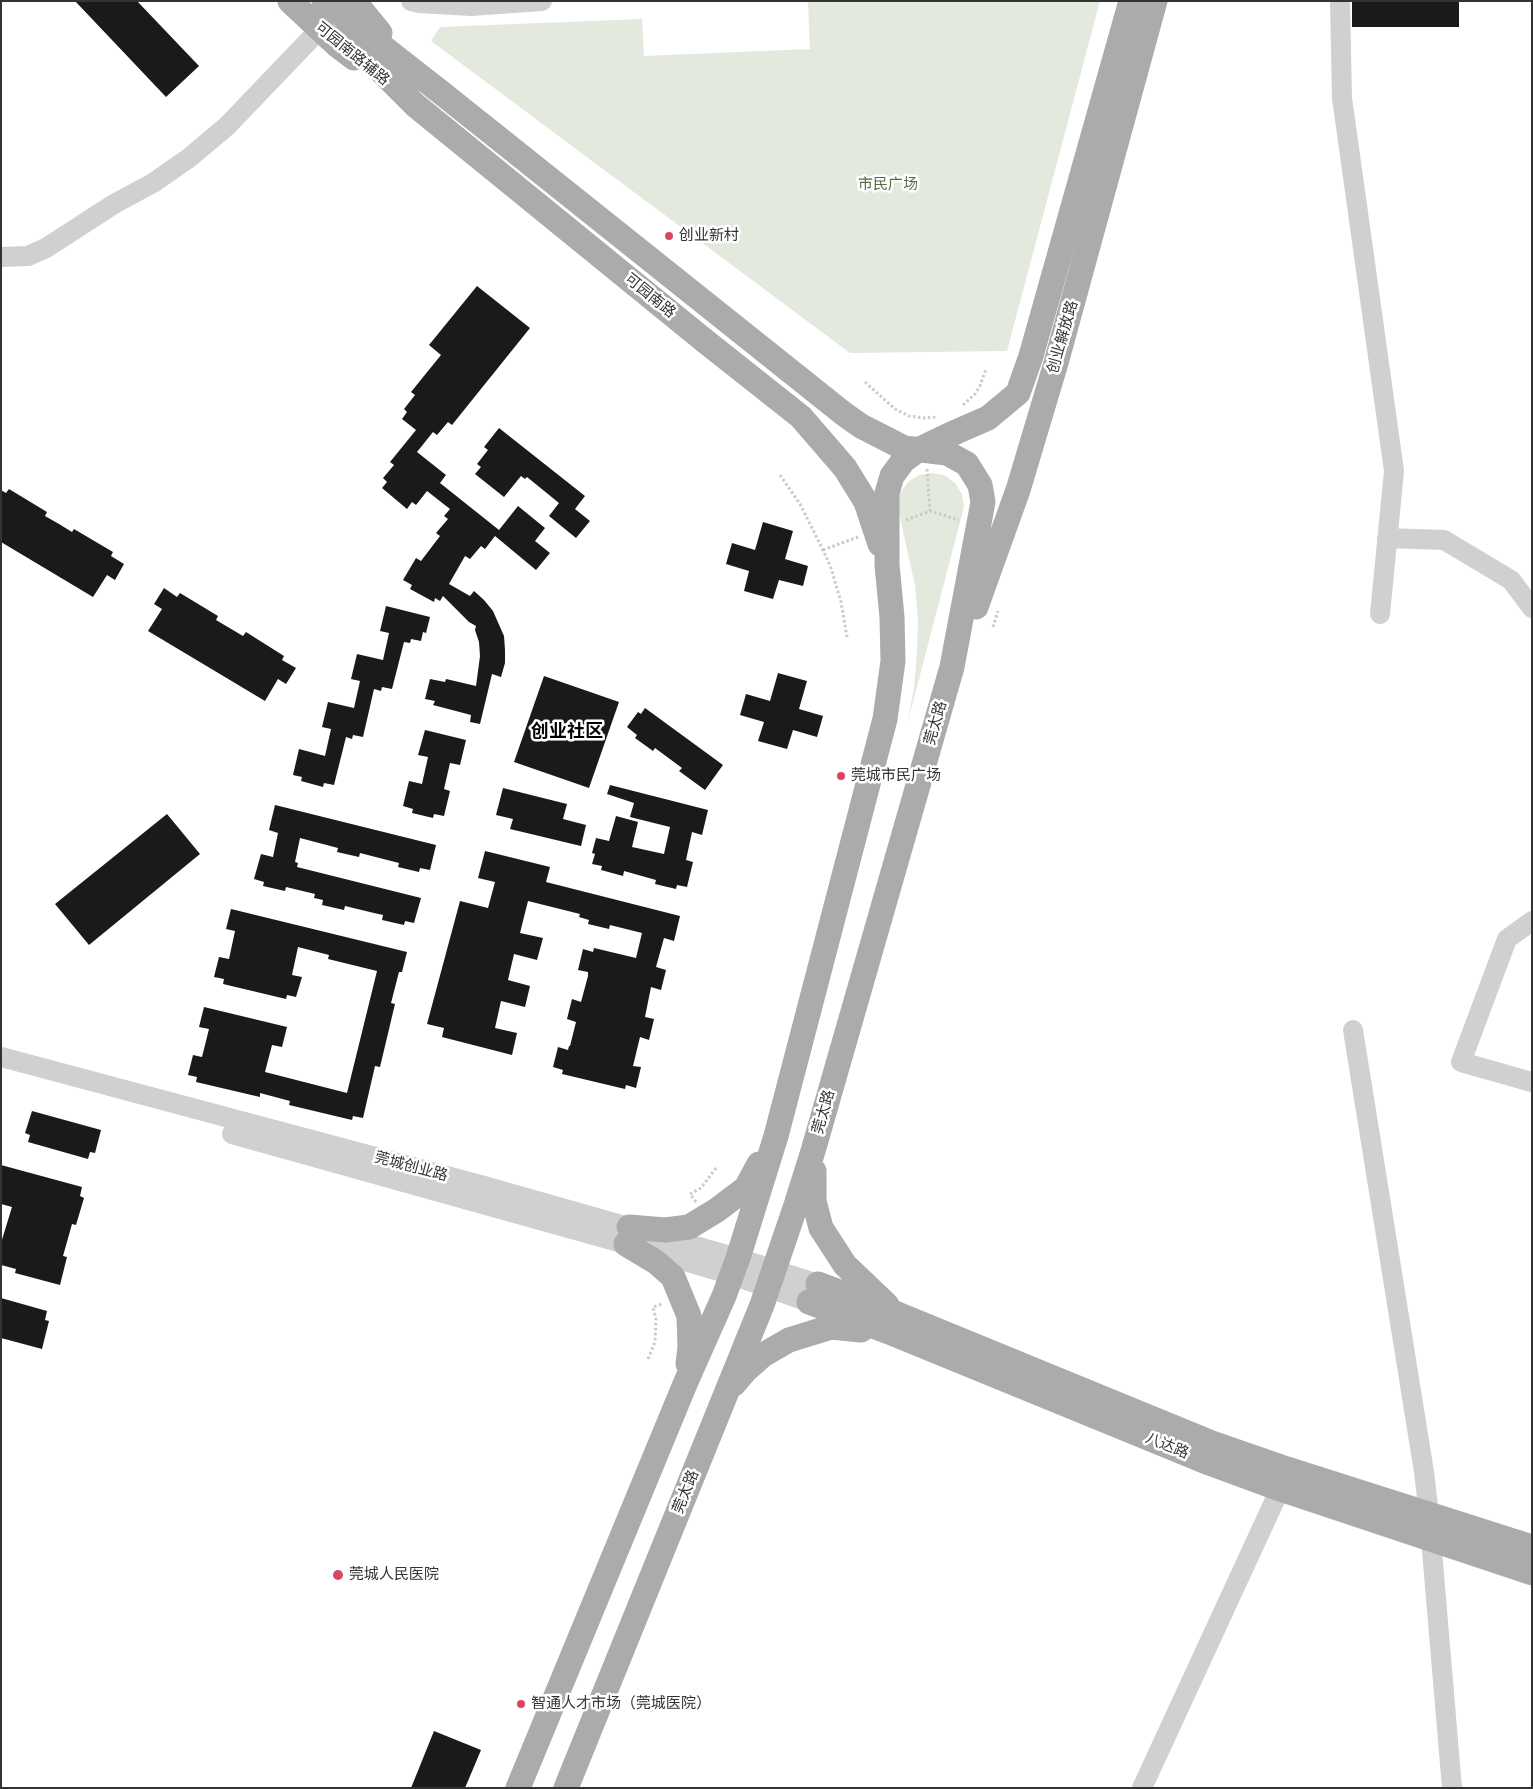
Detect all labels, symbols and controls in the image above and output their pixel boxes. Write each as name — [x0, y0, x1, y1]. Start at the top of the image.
street label: 可园南路辅路 — [311, 19, 393, 89]
park label: 市民广场 — [858, 176, 918, 194]
place label: 创业新村 — [679, 227, 739, 245]
marker: 创业新村 — [663, 230, 675, 242]
street label: 可园南路 — [621, 270, 679, 322]
street label: 创业解放路 — [1044, 298, 1082, 376]
street label: 莞太路 — [921, 699, 951, 747]
district label: 创业社区 — [531, 721, 603, 743]
place label: 莞城市民广场 — [851, 767, 941, 785]
marker: 莞城市民广场 — [835, 770, 847, 782]
street label: 莞太路 — [809, 1088, 839, 1136]
street label: 莞城创业路 — [372, 1149, 450, 1185]
street label: 八达路 — [1143, 1429, 1191, 1463]
street label: 莞太路 — [669, 1468, 703, 1516]
place label: 莞城人民医院 — [349, 1566, 439, 1584]
marker: 莞城人民医院 — [331, 1568, 345, 1582]
place label: 智通人才市场（莞城医院） — [531, 1695, 711, 1713]
marker: 智通人才市场（莞城医院） — [515, 1698, 527, 1710]

